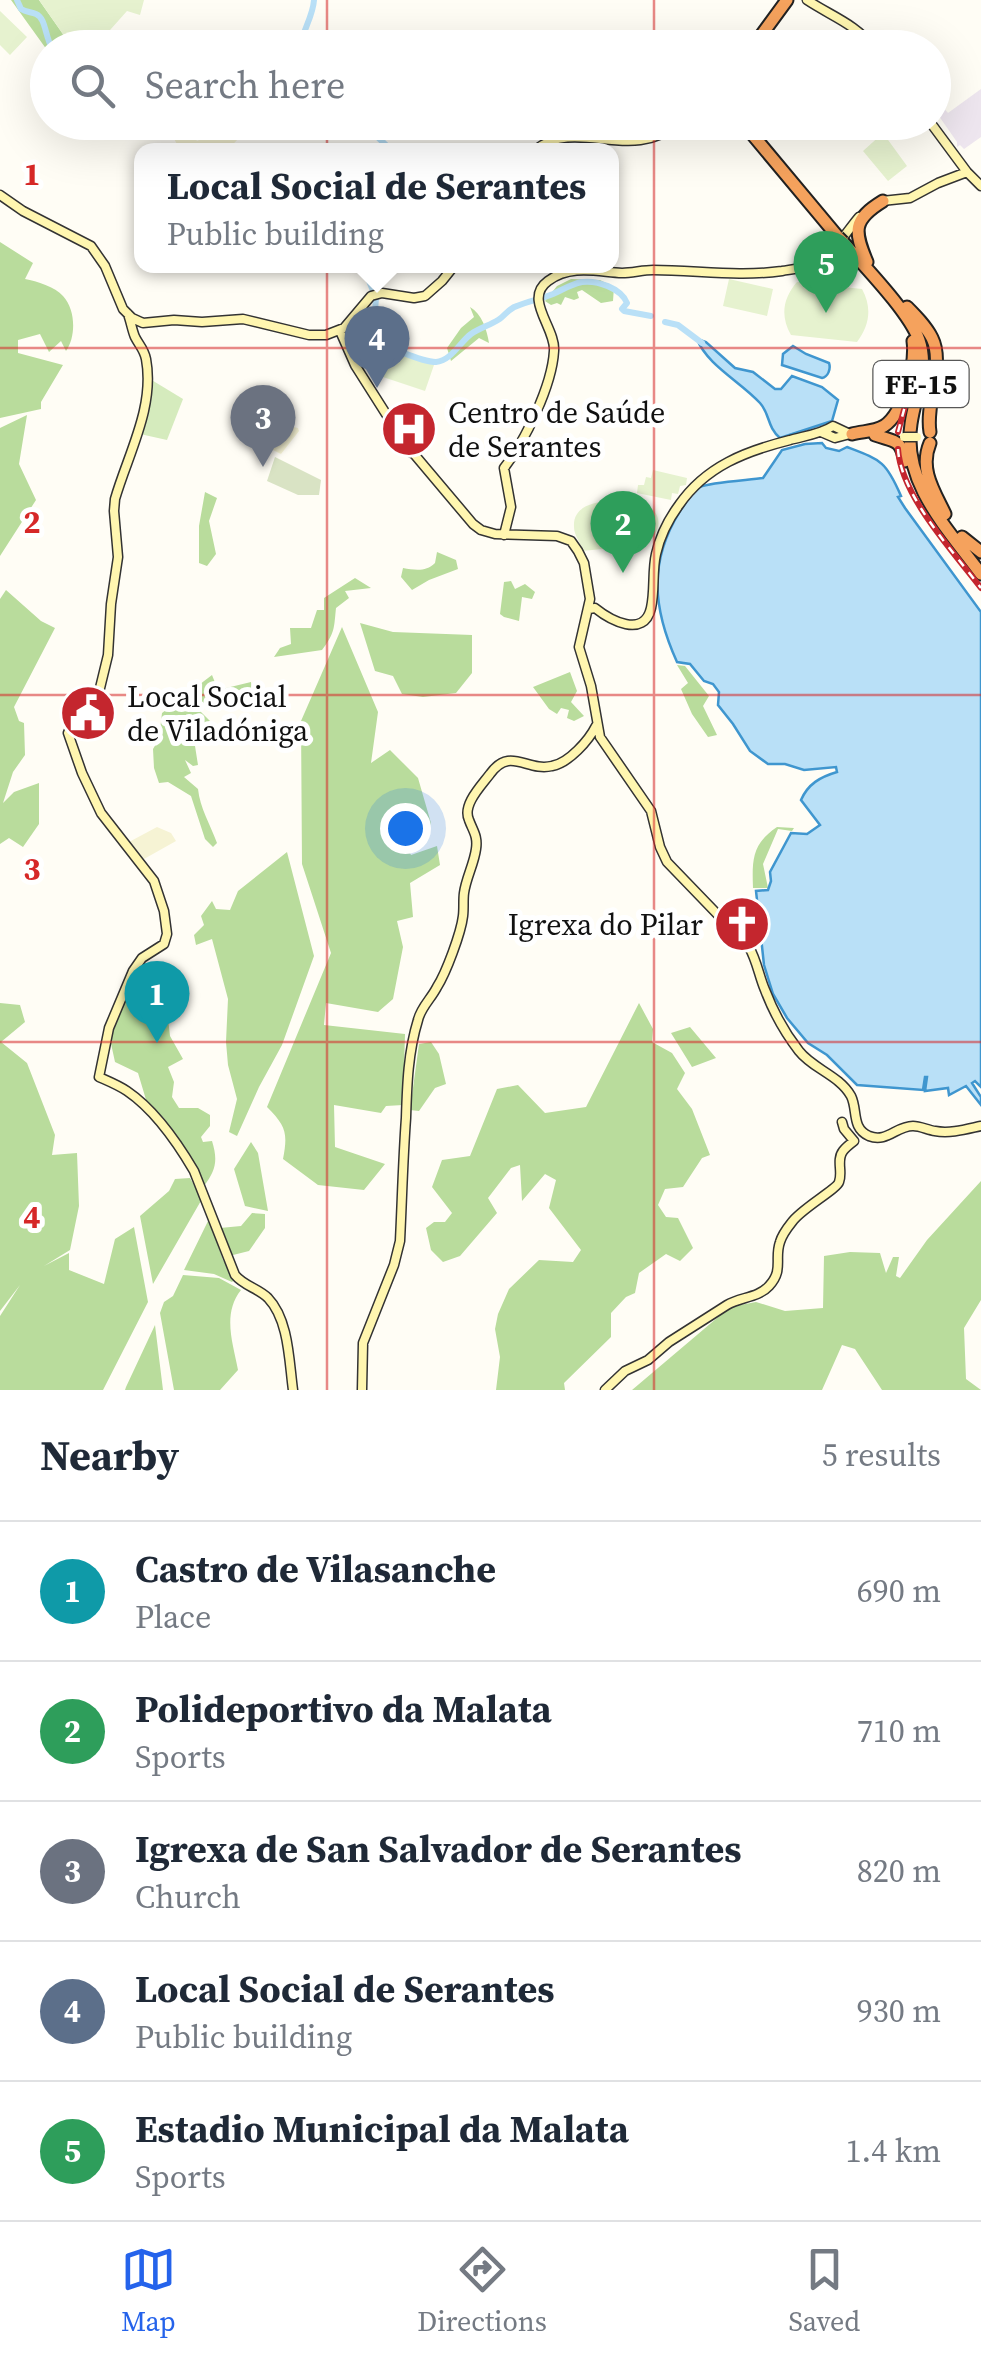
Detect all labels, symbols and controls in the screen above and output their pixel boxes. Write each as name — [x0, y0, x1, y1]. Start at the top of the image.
search box — [30, 30, 951, 140]
icon: search — [65, 58, 120, 113]
text: Search here — [145, 59, 345, 111]
popup — [134, 143, 619, 273]
text: 1 — [23, 152, 41, 196]
text: Local Social de Serantes — [167, 160, 586, 212]
text: Public building — [167, 212, 384, 256]
pin: 5 — [794, 230, 858, 313]
pin: 4 — [344, 306, 410, 388]
road number: FE-15 — [874, 361, 968, 407]
pin: 3 — [230, 384, 296, 467]
place label: Centro de Saúde de Serantes — [448, 392, 665, 467]
hospital icon: Centro de Saúde de Serantes — [379, 399, 439, 459]
pin: 2 — [590, 490, 656, 573]
text: 2 — [23, 500, 41, 544]
place label: Local Social de Viladóniga — [127, 676, 309, 751]
public building icon: Local Social de Viladóniga — [58, 683, 118, 743]
your location — [380, 803, 431, 854]
text: 3 — [23, 847, 41, 891]
church icon: Igrexa do Pilar — [712, 894, 772, 954]
place label: Igrexa do Pilar — [508, 904, 703, 945]
pin: 1 — [124, 960, 190, 1043]
text: 4 — [23, 1195, 41, 1239]
text: Nearby — [40, 1426, 179, 1484]
text: 5 results — [822, 1433, 941, 1477]
text: Castro de Vilasanche — [135, 1543, 496, 1595]
text: 1 — [64, 1569, 81, 1613]
text: 690 m — [857, 1569, 941, 1613]
text: Place — [135, 1595, 211, 1639]
text: Polideportivo da Malata — [135, 1683, 552, 1735]
text: 2 — [64, 1709, 81, 1753]
text: 710 m — [857, 1709, 941, 1753]
text: Sports — [135, 1735, 226, 1779]
text: Igrexa de San Salvador de Serantes — [135, 1823, 741, 1875]
text: 3 — [64, 1849, 81, 1893]
text: 820 m — [857, 1849, 941, 1893]
text: Church — [135, 1875, 241, 1919]
text: Local Social de Serantes — [135, 1963, 554, 2015]
text: 4 — [64, 1989, 81, 2033]
text: 930 m — [857, 1989, 941, 2033]
text: Public building — [135, 2015, 352, 2059]
text: Estadio Municipal da Malata — [135, 2103, 629, 2155]
text: 5 — [64, 2129, 81, 2173]
text: 1.4 km — [846, 2129, 941, 2173]
text: Sports — [135, 2155, 226, 2199]
tab: Map — [121, 2242, 176, 2340]
tab: Directions — [417, 2242, 547, 2340]
tab: Saved — [788, 2242, 860, 2340]

